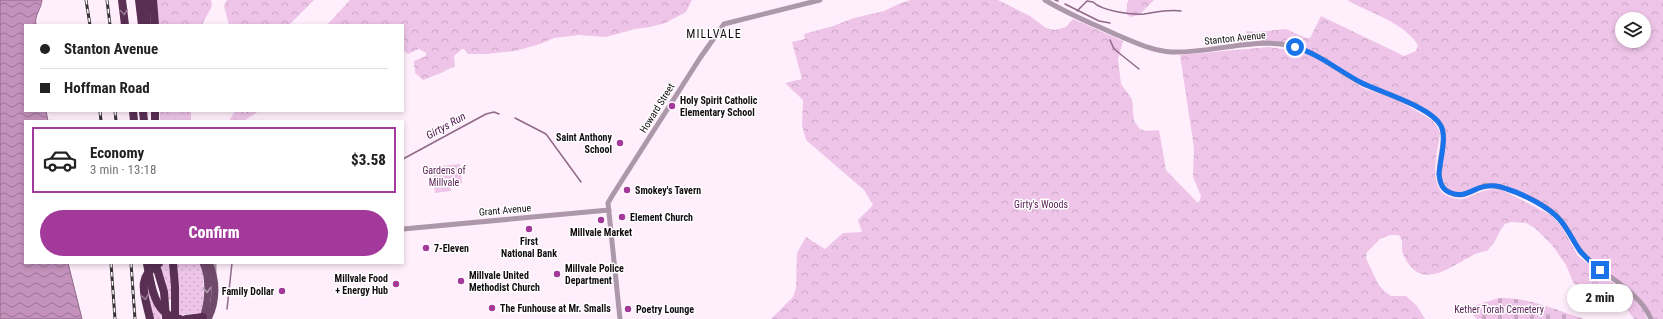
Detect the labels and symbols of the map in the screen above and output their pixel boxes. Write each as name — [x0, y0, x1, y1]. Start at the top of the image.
one-way arrow — [119, 9, 128, 16]
district label: MILLVALE — [686, 27, 742, 41]
street label: Stanton Avenue — [1204, 29, 1267, 47]
route start — [1286, 38, 1304, 56]
street label: Howard Street — [637, 81, 677, 135]
place label: Holy Spirit Catholic Elementary School — [680, 95, 758, 118]
marker: Holy Spirit Catholic Elementary School — [667, 101, 677, 111]
water label: Girtys Run — [424, 110, 468, 142]
place label: Saint Anthony School — [556, 132, 613, 155]
marker: Saint Anthony School — [615, 138, 625, 148]
park label: Gardens of Millvale — [422, 165, 466, 188]
marker: Smokey's Tavern — [622, 185, 632, 195]
place label: Smokey's Tavern — [635, 185, 701, 196]
park label: Girty's Woods — [1014, 199, 1068, 210]
street label: Grant Avenue — [478, 202, 532, 218]
marker: Element Church — [617, 212, 627, 222]
place label: Element Church — [630, 212, 693, 223]
marker: Millvale Market — [596, 215, 606, 225]
marker: First National Bank — [524, 224, 534, 234]
place label: Millvale Market — [570, 227, 632, 238]
place label: First National Bank — [501, 236, 557, 259]
marker: 7-Eleven — [421, 243, 431, 253]
place label: 7-Eleven — [434, 243, 469, 254]
route end — [1591, 261, 1609, 279]
place label: Millvale Police Department — [565, 263, 624, 286]
marker: Millvale Police Department — [552, 269, 562, 279]
place label: Millvale United Methodist Church — [469, 270, 540, 293]
place label: Millvale Food + Energy Hub — [335, 273, 388, 296]
marker: Millvale United Methodist Church — [456, 276, 466, 286]
marker: Millvale Food + Energy Hub — [391, 279, 401, 289]
callout: 2 min — [1567, 284, 1633, 312]
place label: Family Dollar — [222, 286, 275, 297]
marker: Family Dollar — [277, 286, 287, 296]
one-way arrow — [203, 287, 211, 293]
one-way arrow — [141, 293, 149, 300]
marker: The Funhouse at Mr. Smalls — [487, 303, 497, 313]
place label: The Funhouse at Mr. Smalls — [500, 303, 611, 314]
marker: Poetry Lounge — [623, 304, 633, 314]
place label: Poetry Lounge — [636, 304, 694, 315]
park label: Kether Torah Cemetery — [1454, 304, 1544, 315]

